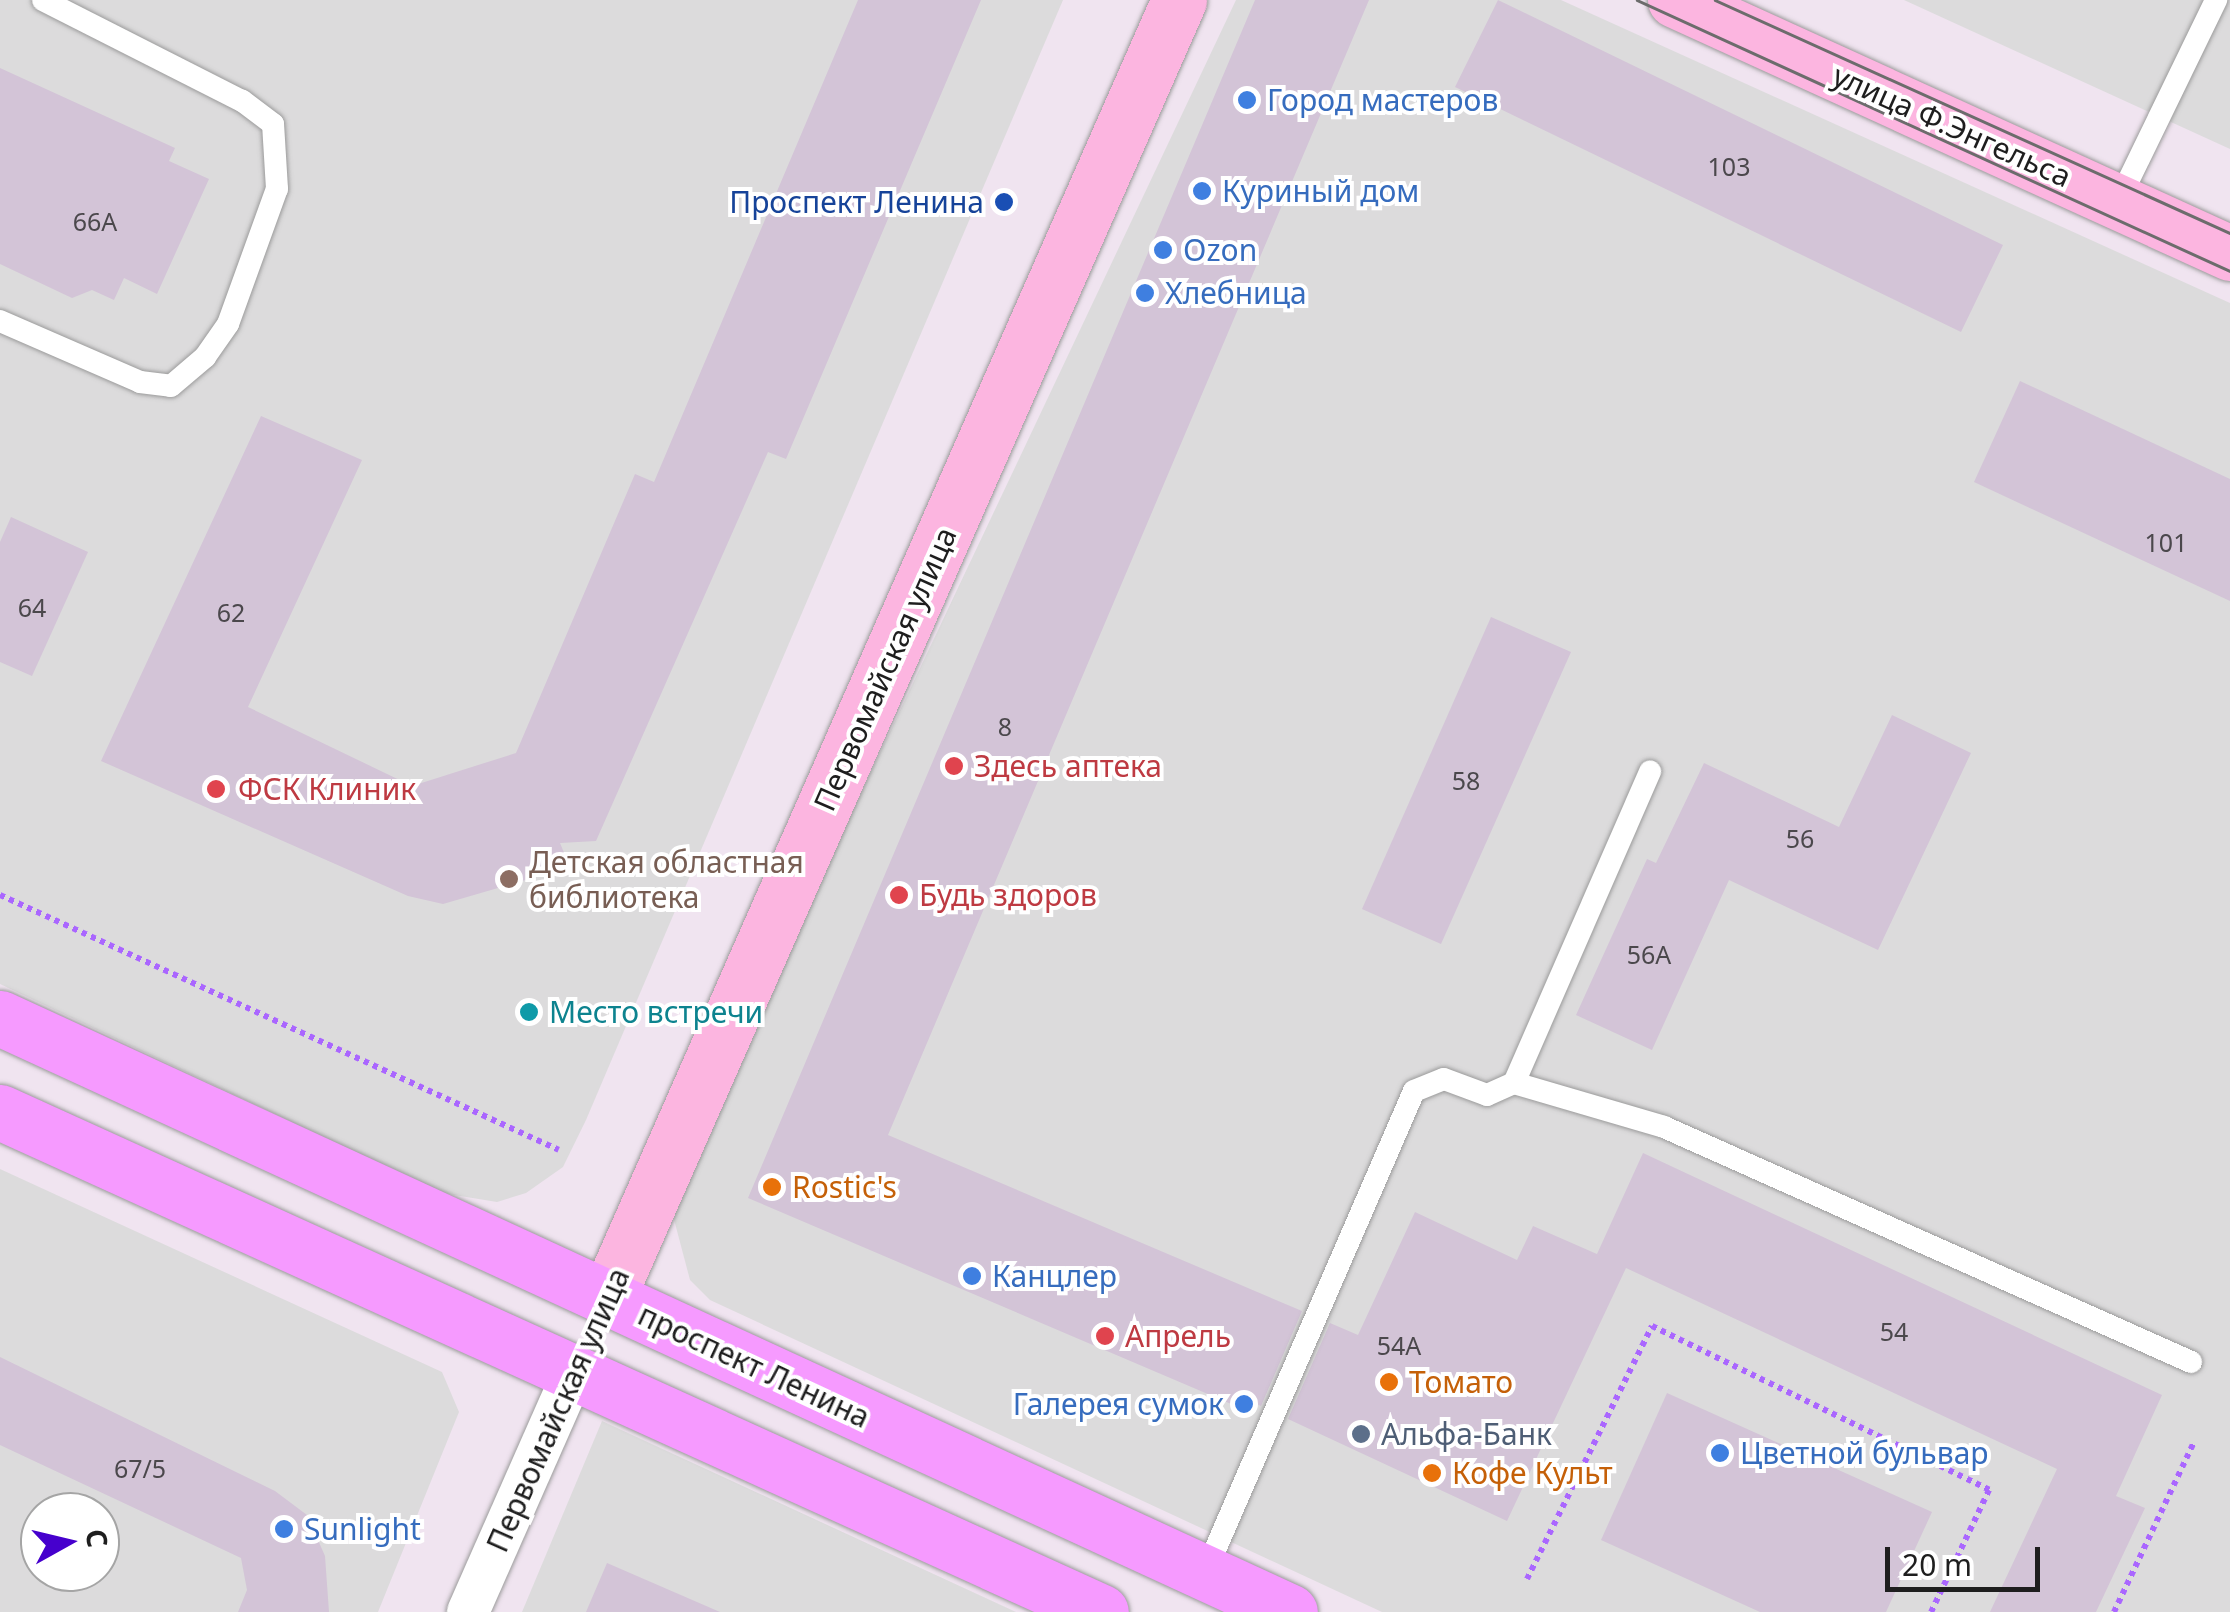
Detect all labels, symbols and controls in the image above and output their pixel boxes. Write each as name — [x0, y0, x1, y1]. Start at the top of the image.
street label: улица Ф.Энгельса — [1827, 57, 2077, 195]
place label: Город мастеров — [1267, 82, 1498, 118]
marker: Город мастеров — [1236, 89, 1258, 111]
house number: 103 — [1708, 151, 1750, 181]
place label: Куриный дом — [1222, 173, 1419, 209]
marker: Куриный дом — [1191, 180, 1213, 202]
place label: Проспект Ленина — [729, 184, 984, 220]
marker: Проспект Ленина — [993, 191, 1015, 213]
house number: 66А — [73, 206, 117, 236]
place label: Ozon — [1183, 232, 1257, 268]
marker: Ozon — [1152, 239, 1174, 261]
place label: Хлебница — [1165, 275, 1307, 311]
marker: Хлебница — [1134, 282, 1156, 304]
street label: Первомайская улица — [806, 522, 964, 816]
house number: 101 — [2145, 527, 2187, 557]
house number: 64 — [18, 592, 46, 622]
house number: 62 — [217, 597, 245, 627]
house number: 8 — [998, 711, 1012, 741]
place label: Здесь аптека — [974, 748, 1162, 784]
marker: Здесь аптека — [943, 755, 965, 777]
house number: 58 — [1452, 765, 1480, 795]
place label: ФСК Клиник — [238, 771, 416, 807]
marker: ФСК Клиник — [203, 776, 229, 802]
house number: 56 — [1786, 823, 1814, 853]
place label: Детская областная библиотека — [529, 844, 804, 914]
marker: Детская областная библиотека — [498, 868, 520, 890]
place label: Будь здоров — [919, 877, 1097, 913]
marker: Будь здоров — [888, 884, 910, 906]
house number: 56А — [1627, 939, 1671, 969]
place label: Место встречи — [549, 994, 763, 1030]
marker: Место встречи — [518, 1001, 540, 1023]
place label: Rostic's — [792, 1169, 897, 1205]
marker: Rostic's — [761, 1176, 783, 1198]
place label: Канцлер — [992, 1258, 1117, 1294]
street label: Первомайская улица — [479, 1263, 637, 1557]
marker: Канцлер — [961, 1265, 983, 1287]
street label: проспект Ленина — [633, 1297, 875, 1435]
house number: 54 — [1880, 1316, 1908, 1346]
place label: Апрель — [1125, 1318, 1231, 1354]
marker: Апрель — [1094, 1325, 1116, 1347]
house number: 54А — [1377, 1330, 1421, 1360]
place label: Томато — [1409, 1364, 1513, 1400]
marker: Томато — [1378, 1371, 1400, 1393]
place label: Галерея сумок — [1013, 1386, 1224, 1422]
marker: Галерея сумок — [1233, 1393, 1255, 1415]
place label: Альфа-Банк — [1381, 1416, 1552, 1452]
marker: Альфа-Банк — [1350, 1423, 1372, 1445]
place label: Цветной бульвар — [1740, 1435, 1989, 1471]
marker: Цветной бульвар — [1709, 1442, 1731, 1464]
house number: 67/5 — [114, 1453, 166, 1483]
place label: Кофе Культ — [1452, 1455, 1613, 1491]
marker: Кофе Культ — [1421, 1462, 1443, 1484]
north arrow — [20, 1492, 120, 1592]
place label: Sunlight — [304, 1511, 421, 1547]
marker: Sunlight — [273, 1518, 295, 1540]
text: С — [78, 1527, 118, 1550]
scale bar — [1890, 1527, 2045, 1589]
text: 20 m — [1902, 1544, 1972, 1585]

